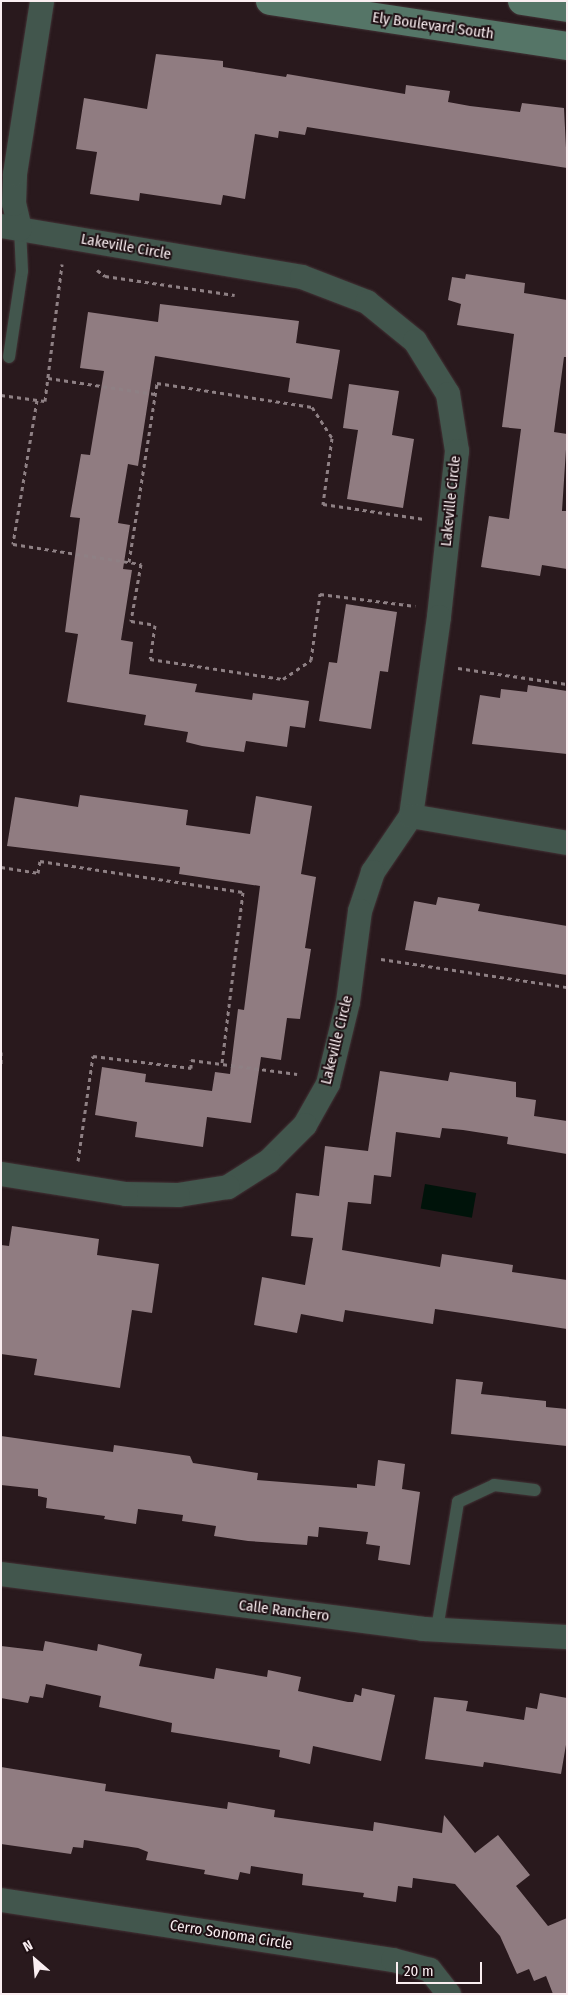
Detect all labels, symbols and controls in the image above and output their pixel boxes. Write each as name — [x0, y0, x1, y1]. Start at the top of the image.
street label: Ely Boulevard South — [371, 9, 495, 43]
street label: Lakeville Circle — [80, 230, 172, 264]
street label: Lakeville Circle — [437, 455, 465, 547]
street label: Lakeville Circle — [317, 994, 357, 1086]
street label: Calle Ranchero — [238, 1597, 330, 1625]
street label: Cerro Sonoma Circle — [169, 1916, 293, 1954]
north arrow — [10, 1935, 60, 1985]
text: N — [20, 1937, 36, 1956]
scale bar — [398, 1952, 484, 1984]
text: 20 m — [404, 1962, 434, 1980]

